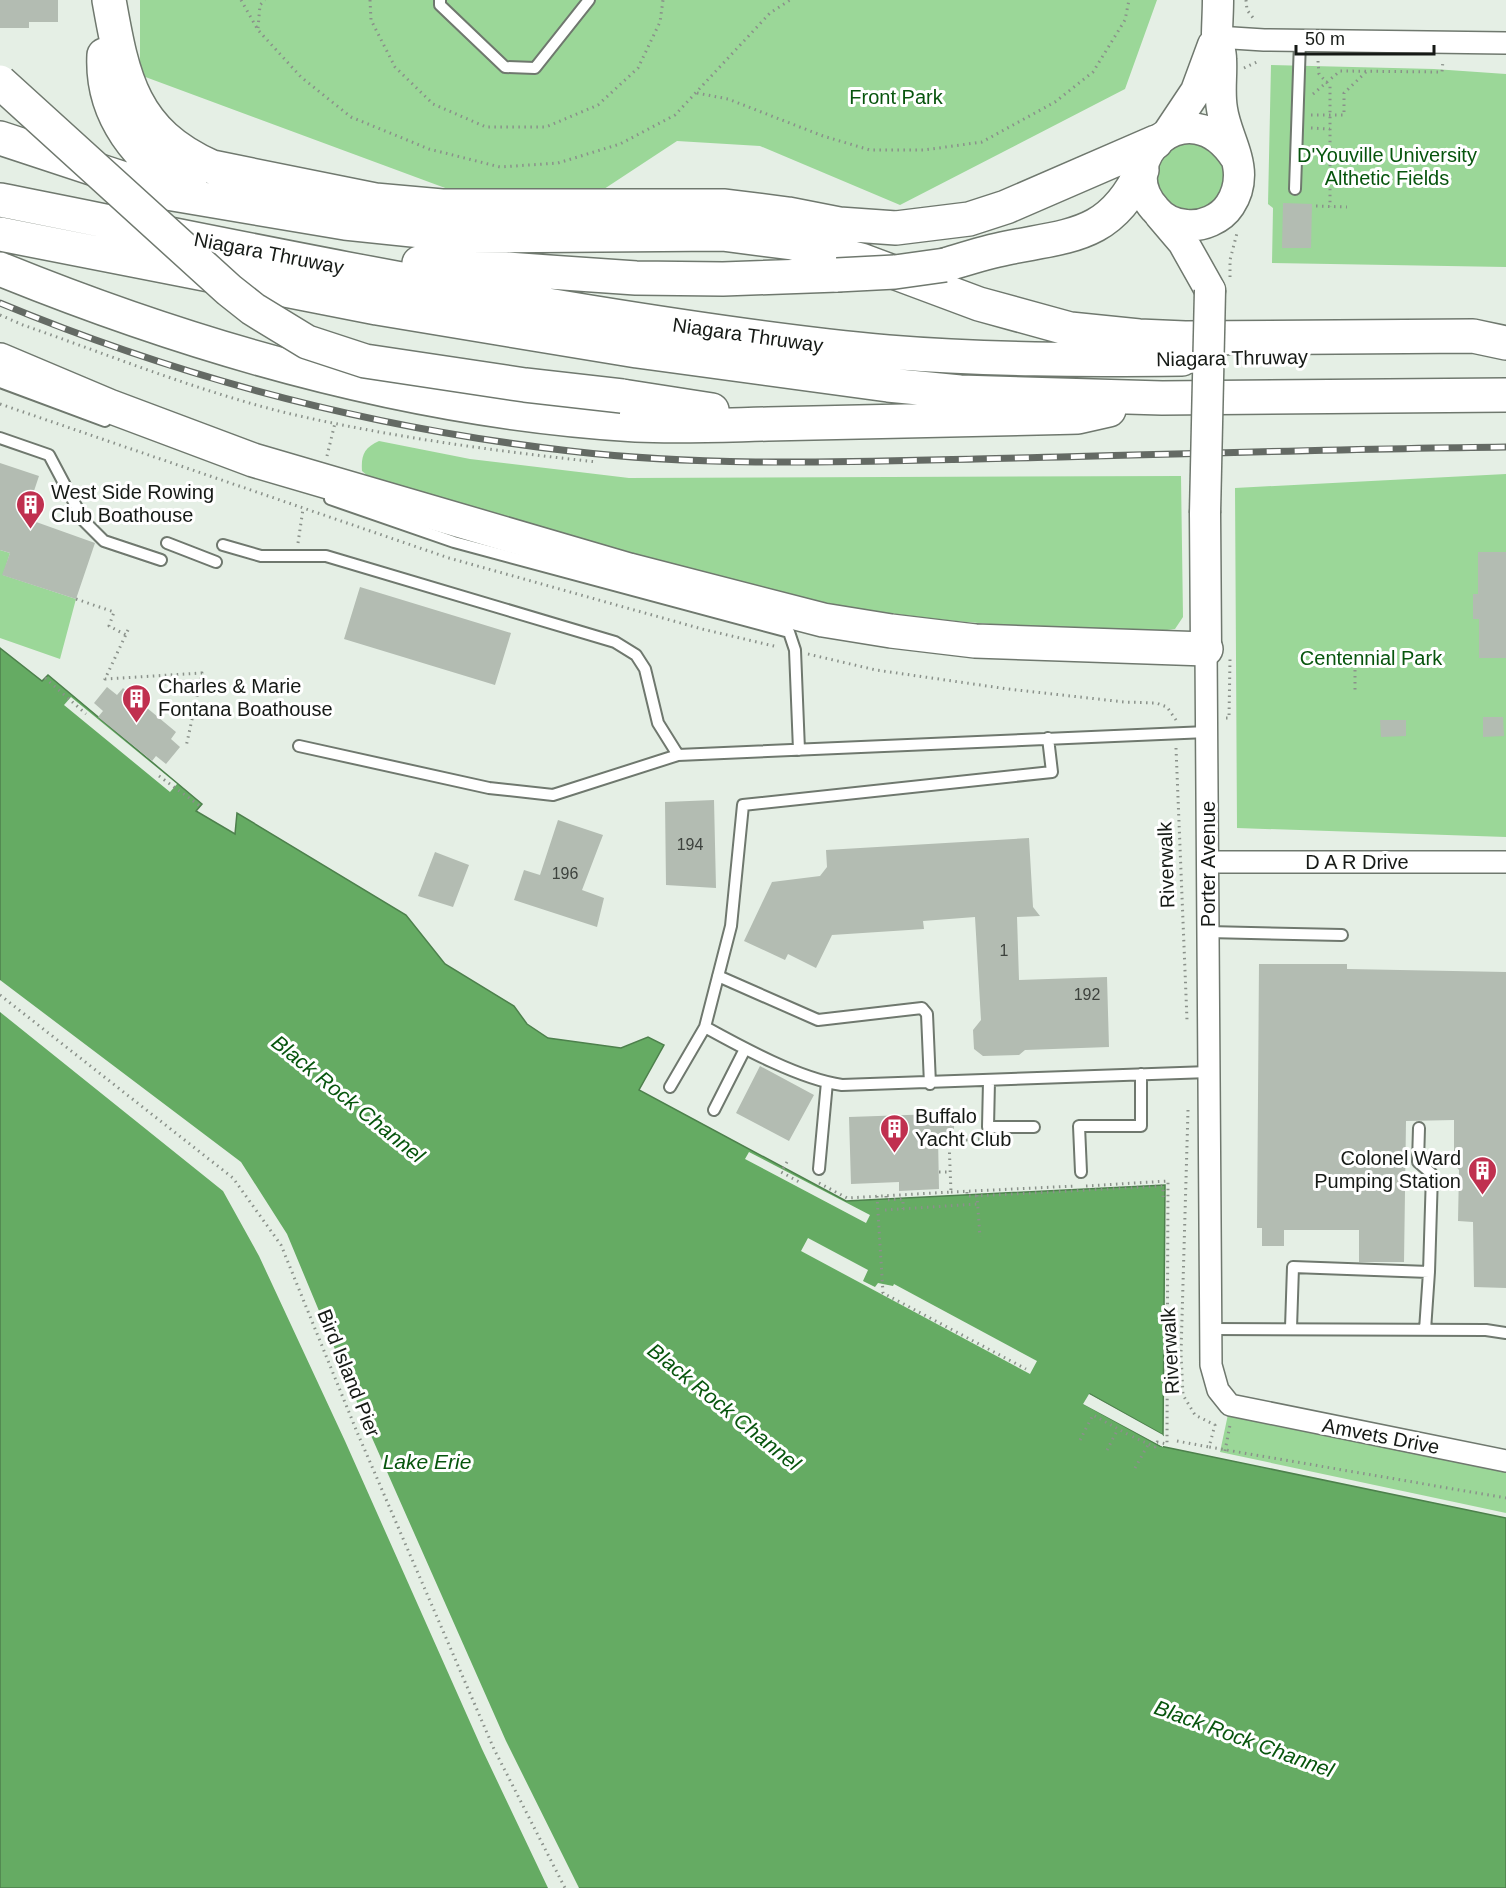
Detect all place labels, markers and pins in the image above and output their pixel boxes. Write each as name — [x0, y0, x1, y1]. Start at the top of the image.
place label: West Side Rowing Club Boathouse — [51, 481, 214, 526]
building icon: West Side Rowing Club Boathouse — [14, 488, 46, 530]
place label: Charles & Marie Fontana Boathouse — [158, 675, 333, 720]
building icon: Charles & Marie Fontana Boathouse — [121, 682, 153, 724]
place label: Buffalo Yacht Club — [915, 1105, 1011, 1150]
building icon: Buffalo Yacht Club — [878, 1112, 910, 1154]
place label: Colonel Ward Pumping Station — [1314, 1147, 1461, 1192]
building icon: Colonel Ward Pumping Station — [1466, 1154, 1498, 1196]

